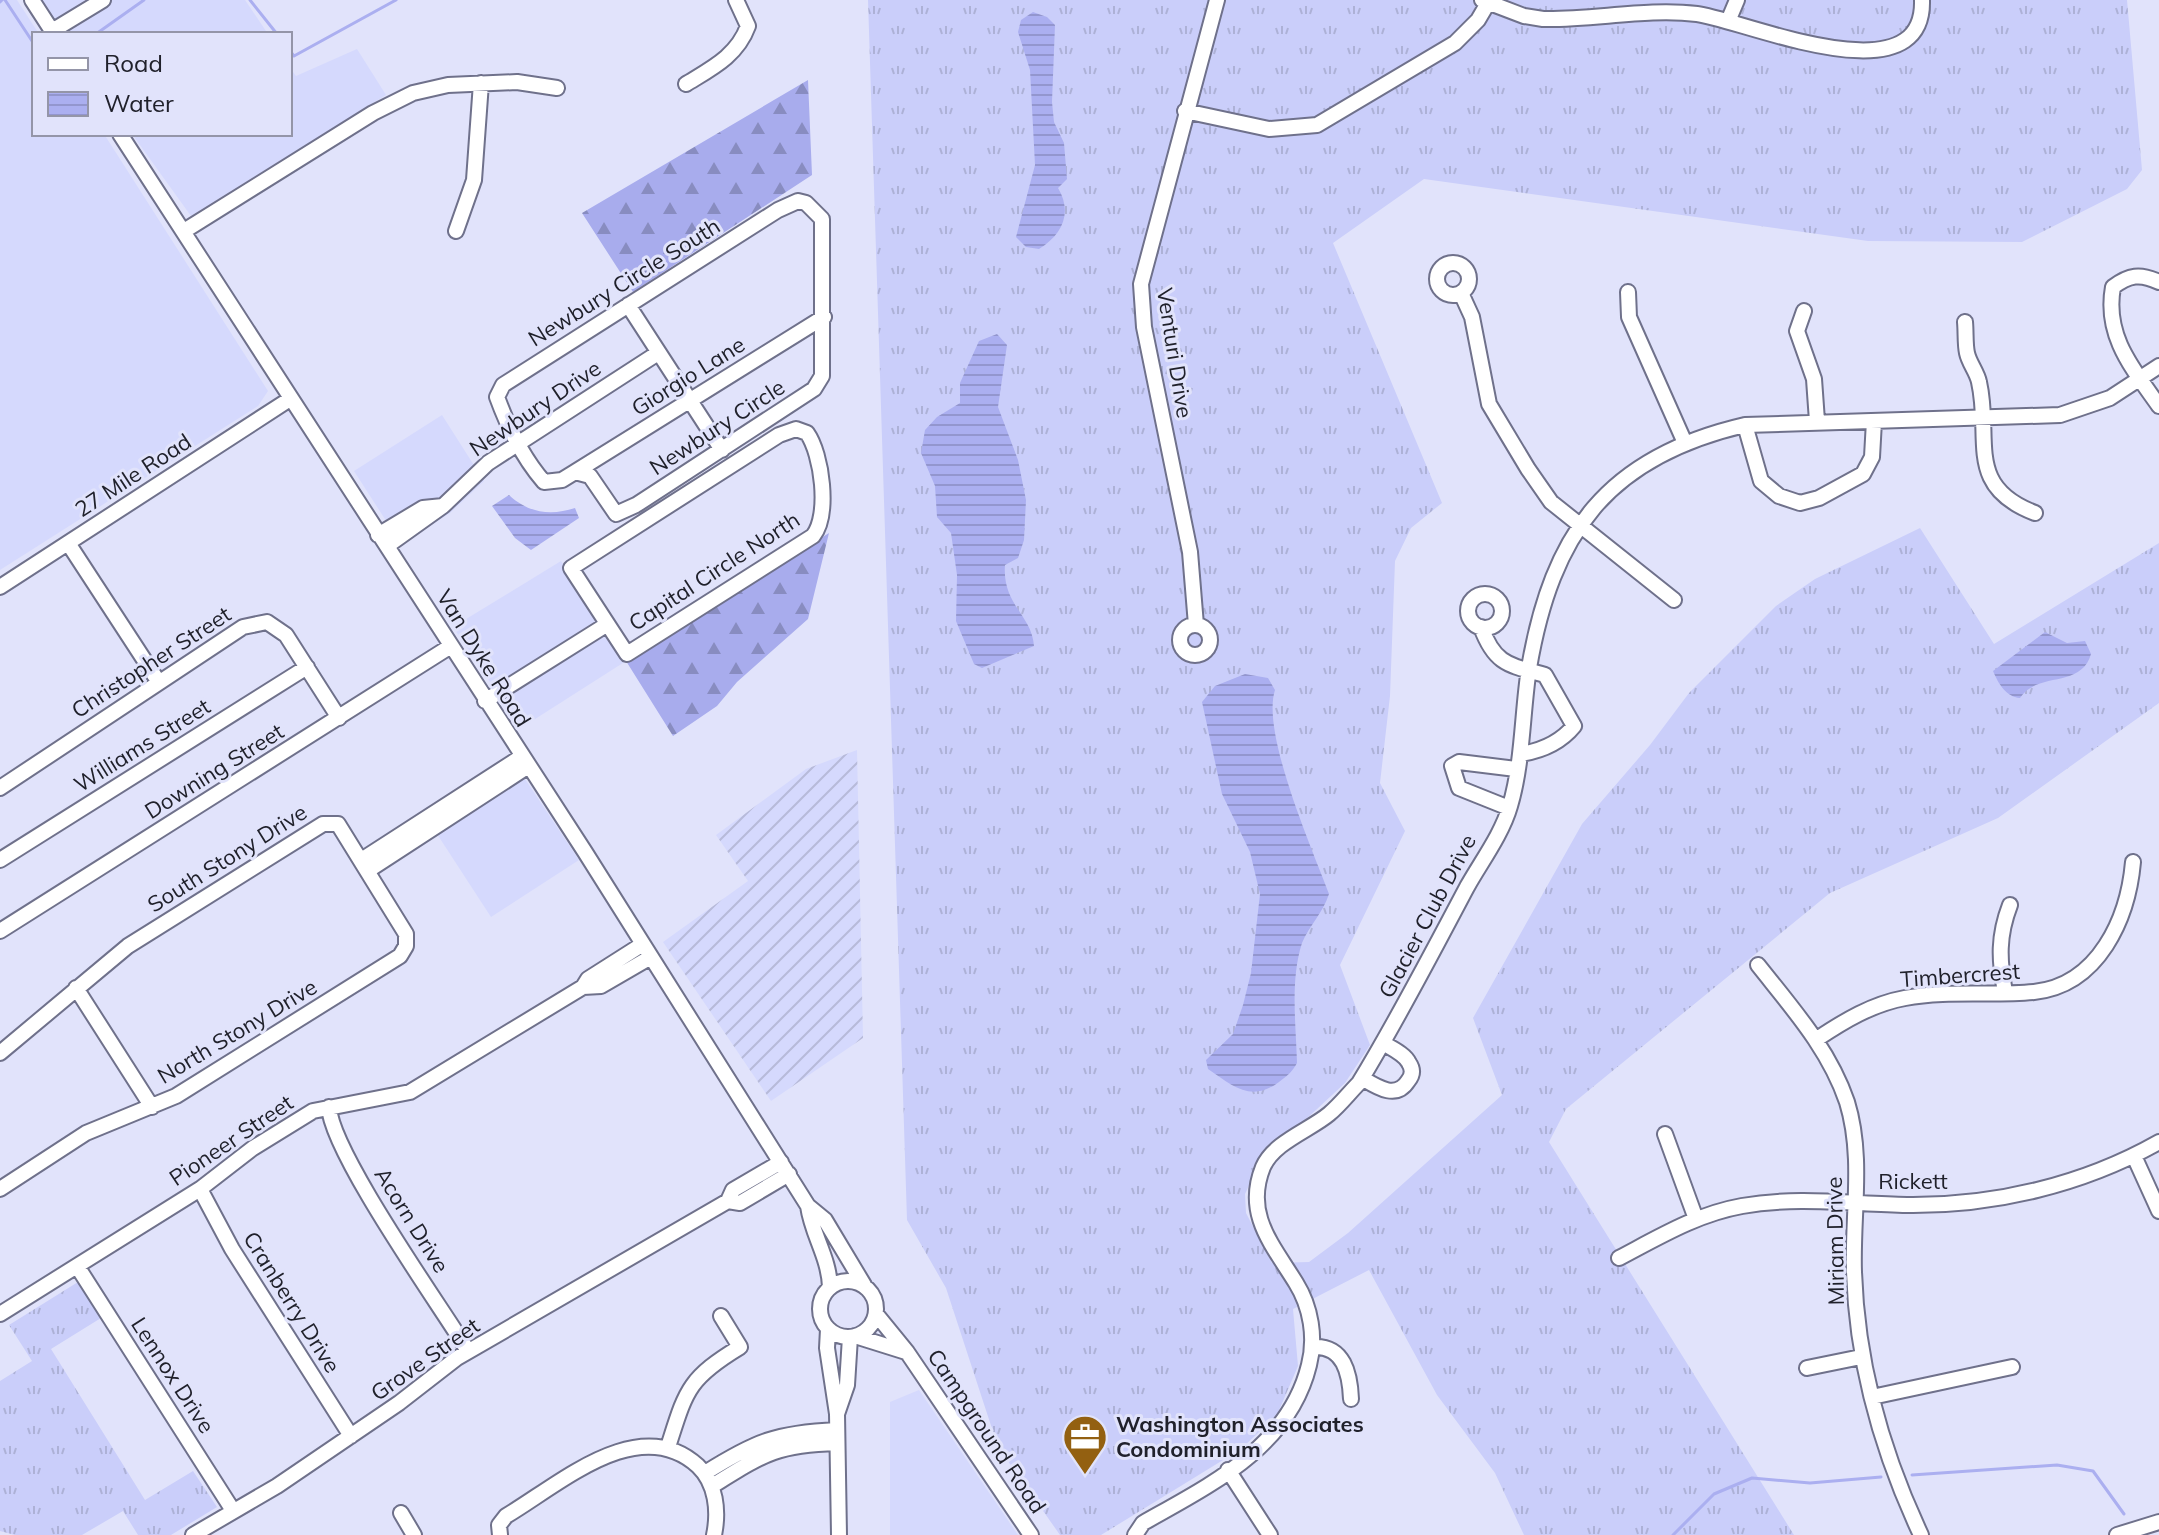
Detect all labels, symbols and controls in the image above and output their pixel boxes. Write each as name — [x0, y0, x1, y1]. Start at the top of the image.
legend — [32, 32, 292, 136]
text: Road — [104, 48, 163, 78]
text: Water — [104, 88, 174, 118]
street label: Newbury Circle South — [523, 212, 725, 352]
street label: Venturi Drive — [1151, 286, 1199, 420]
street label: Giorgio Lane — [626, 330, 750, 422]
street label: Newbury Drive — [464, 354, 606, 462]
street label: Newbury Circle — [644, 373, 790, 481]
street label: 27 Mile Road — [70, 427, 196, 523]
street label: Capital Circle North — [623, 505, 805, 637]
street label: Van Dyke Road — [431, 584, 537, 732]
street label: Christopher Street — [66, 600, 236, 724]
street label: Williams Street — [69, 692, 216, 798]
street label: Downing Street — [139, 717, 289, 825]
street label: South Stony Drive — [142, 798, 312, 918]
street label: Glacier Club Drive — [1372, 829, 1482, 1003]
street label: Timbercrest — [1899, 957, 2021, 993]
street label: North Stony Drive — [152, 972, 322, 1090]
street label: Pioneer Street — [164, 1088, 299, 1192]
street label: Acorn Drive — [369, 1162, 455, 1278]
street label: Rickett — [1878, 1167, 1948, 1195]
street label: Miriam Drive — [1820, 1176, 1850, 1306]
street label: Cranberry Drive — [237, 1226, 347, 1378]
street label: Grove Street — [365, 1311, 485, 1407]
street label: Lennox Drive — [125, 1312, 221, 1438]
street label: Campground Road — [922, 1343, 1052, 1519]
place label: Washington Associates Condominium — [1116, 1410, 1364, 1463]
office icon: Washington Associates Condominium — [1061, 1413, 1109, 1476]

